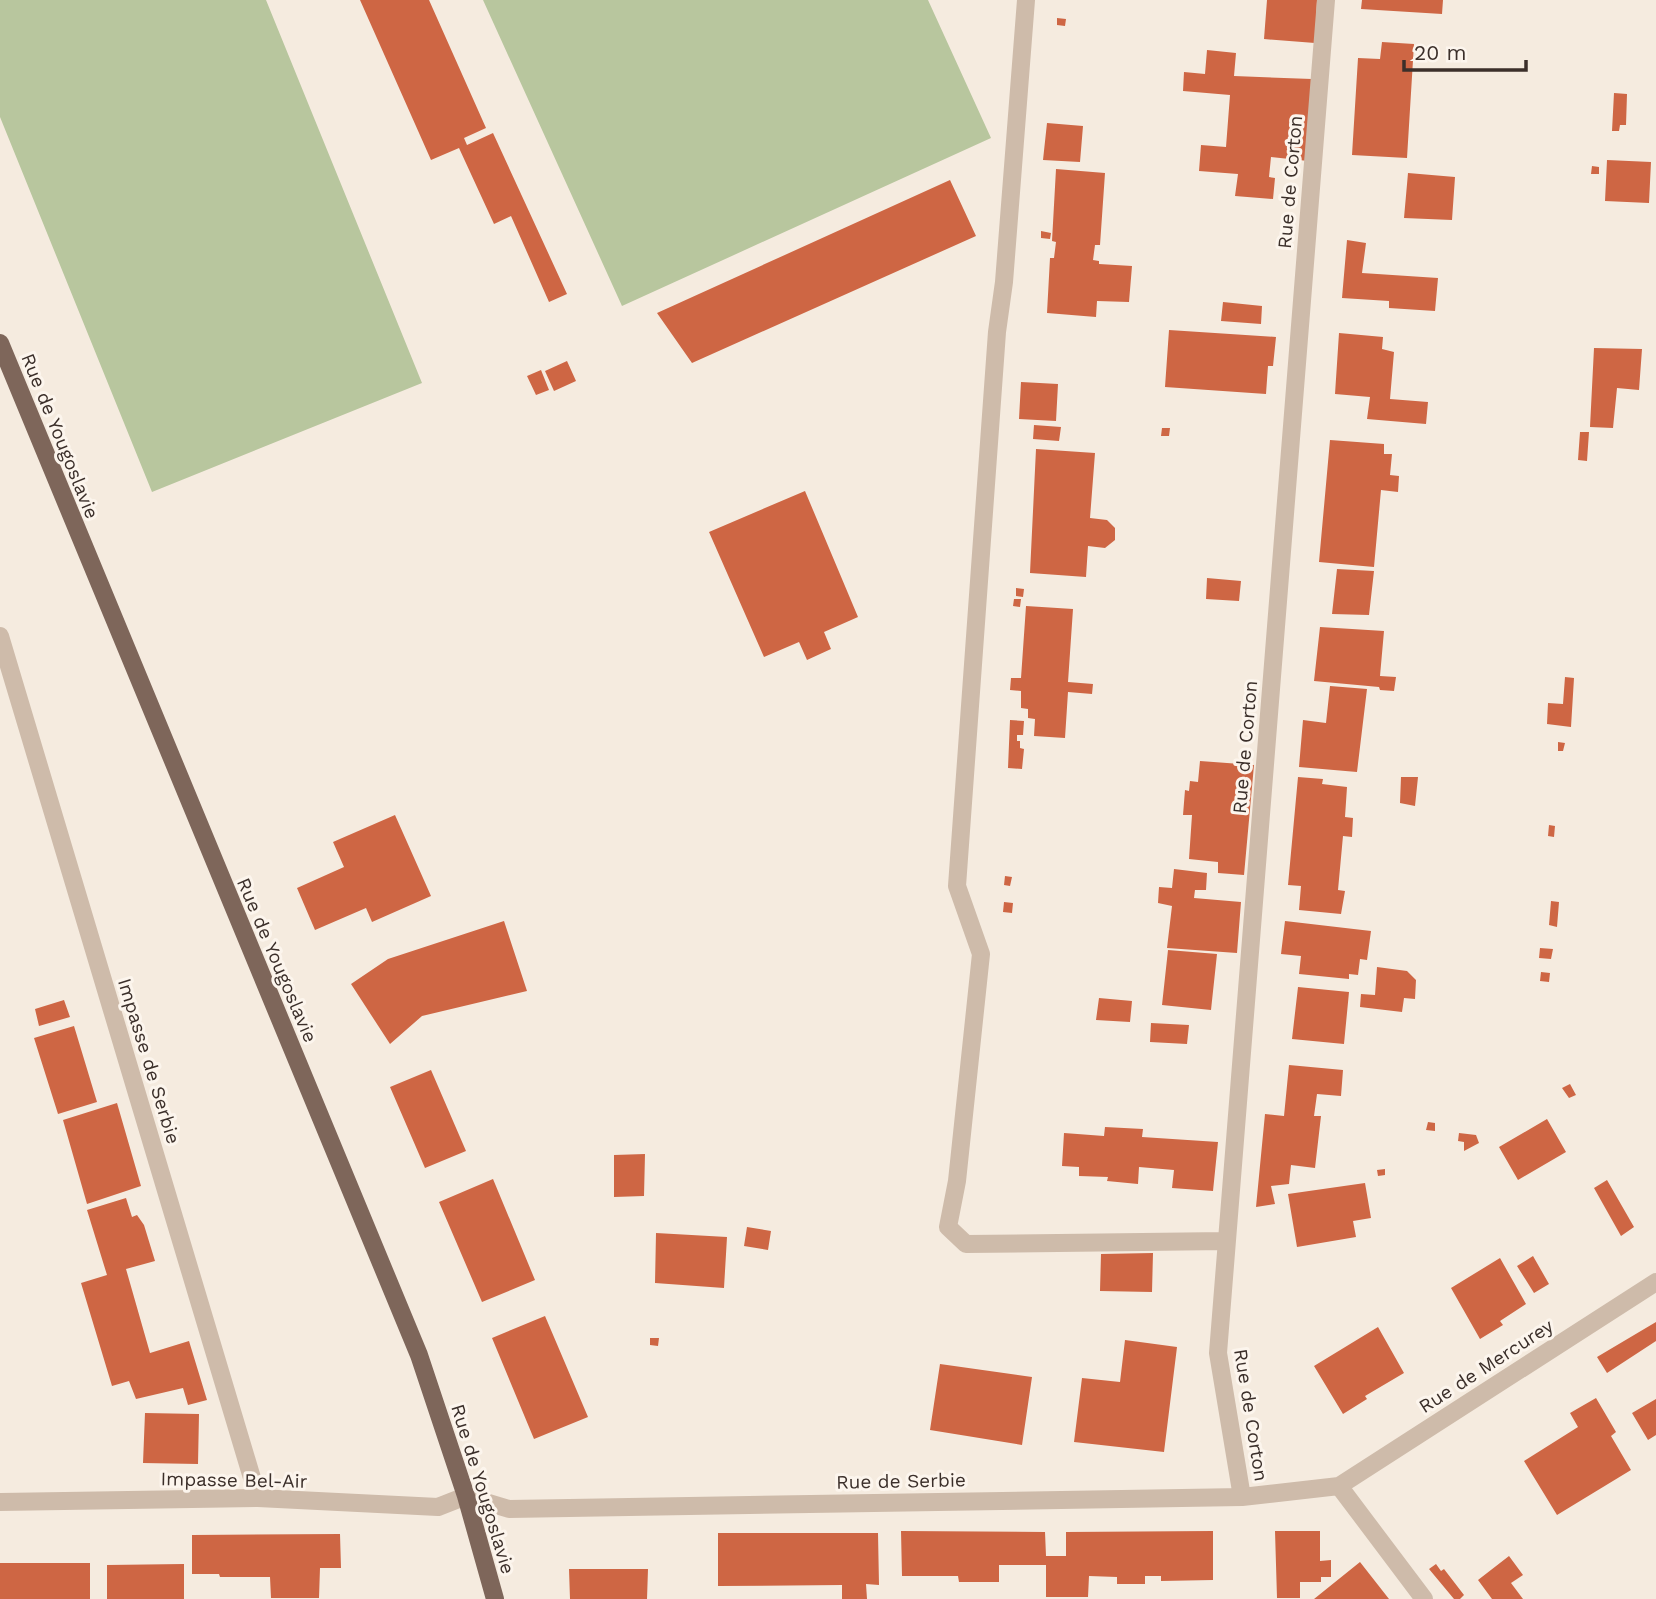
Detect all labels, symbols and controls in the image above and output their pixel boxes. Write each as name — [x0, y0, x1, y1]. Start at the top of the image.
scale bar — [1404, 28, 1526, 72]
text: 20 m — [1414, 40, 1466, 65]
street label: Rue de Corton — [1273, 114, 1307, 250]
street label: Rue de Yougoslavie — [16, 350, 104, 522]
street label: Rue de Corton — [1228, 679, 1262, 815]
street label: Rue de Yougoslavie — [232, 874, 322, 1046]
street label: Impasse de Serbie — [113, 975, 185, 1147]
street label: Rue de Mercurey — [1415, 1314, 1558, 1418]
street label: Rue de Corton — [1229, 1347, 1273, 1483]
street label: Rue de Yougoslavie — [446, 1401, 520, 1577]
street label: Impasse Bel-Air — [160, 1467, 308, 1493]
street label: Rue de Serbie — [836, 1468, 966, 1494]

